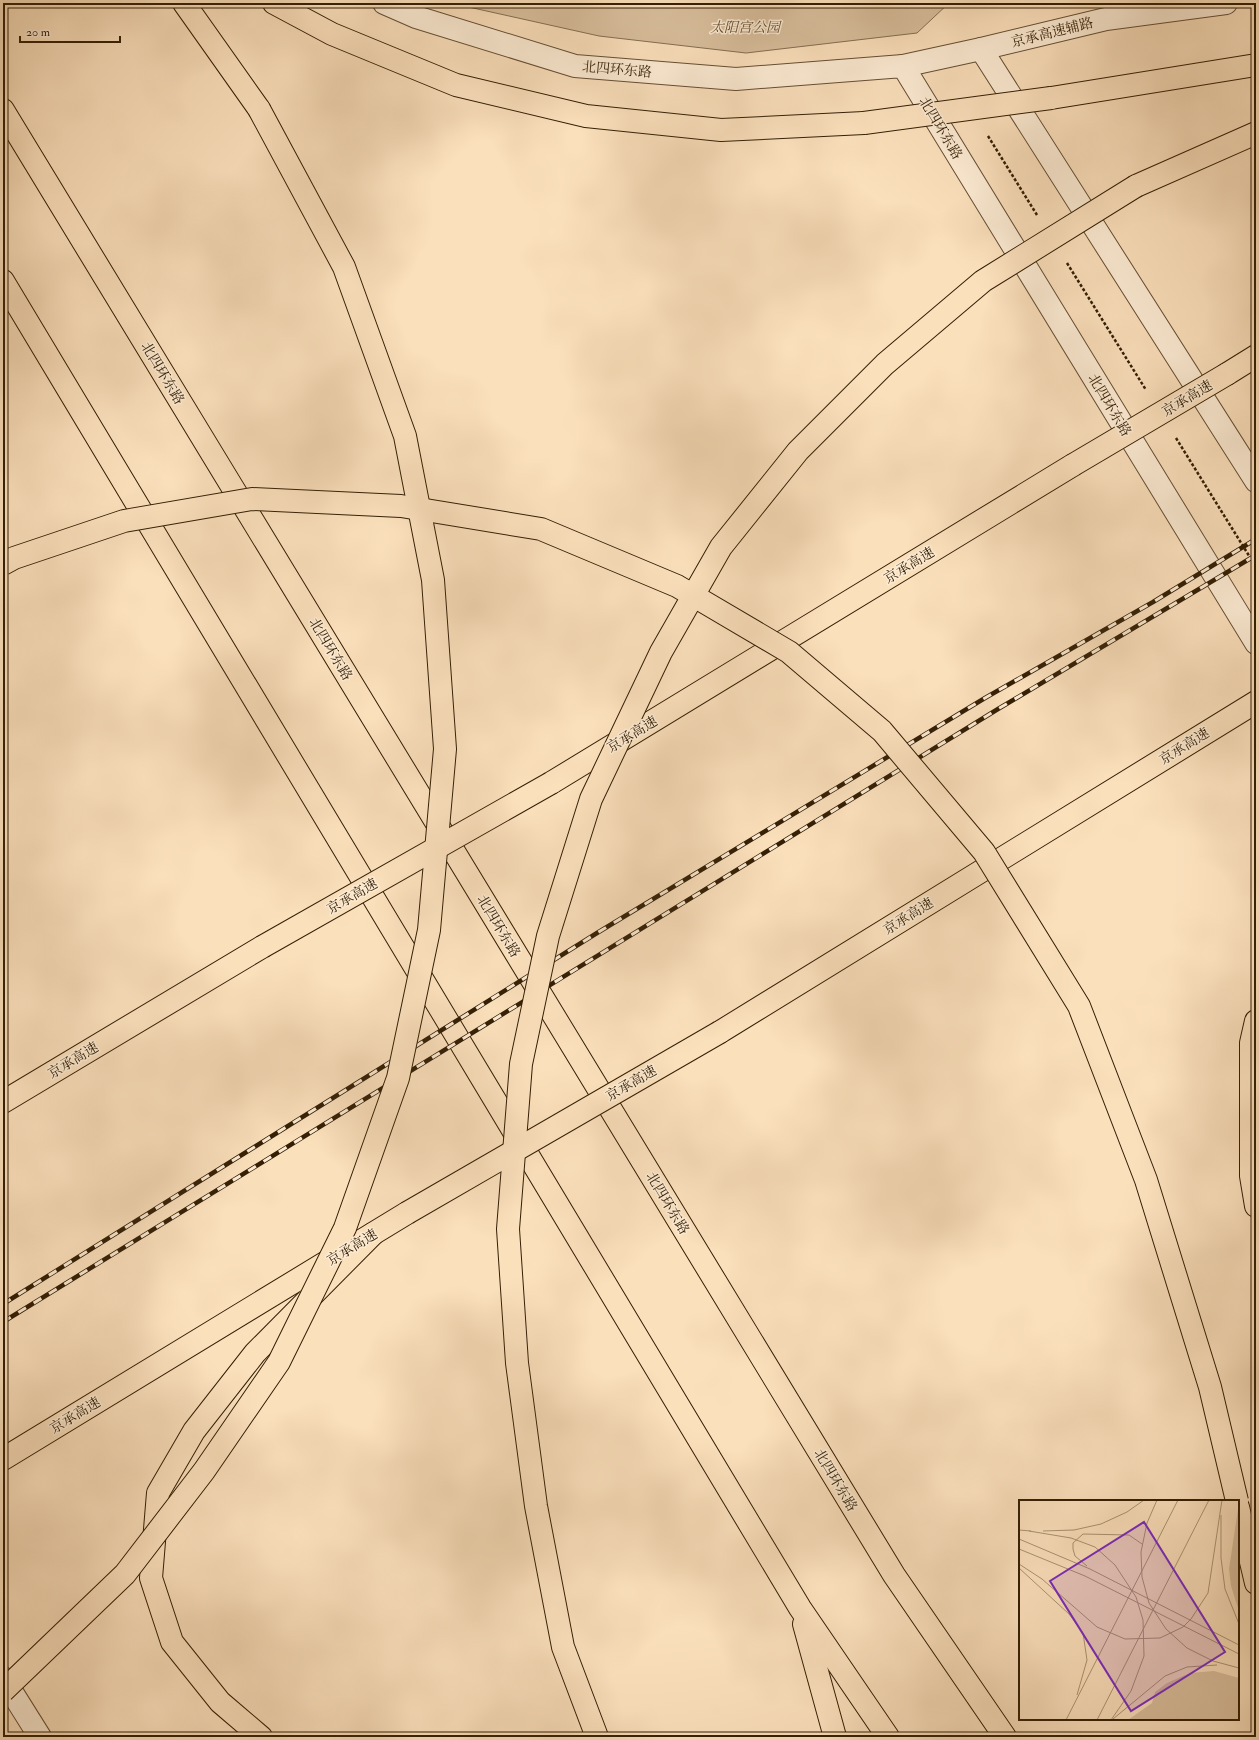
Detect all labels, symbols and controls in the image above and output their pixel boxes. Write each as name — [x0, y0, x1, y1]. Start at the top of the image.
street label: 京承高速辅路 — [1009, 14, 1095, 51]
scale bar — [20, 18, 120, 44]
park label: 太阳宫公园 — [710, 19, 782, 36]
text: 20 m — [26, 25, 51, 40]
street label: 北四环东路 — [581, 58, 653, 81]
street label: 北四环东路 — [915, 94, 966, 163]
street label: 北四环东路 — [137, 339, 188, 408]
street label: 北四环东路 — [1084, 371, 1135, 440]
street label: 京承高速 — [1159, 377, 1216, 420]
street label: 京承高速 — [881, 544, 938, 587]
street label: 北四环东路 — [305, 615, 356, 684]
street label: 京承高速 — [604, 713, 661, 756]
street label: 京承高速 — [1156, 724, 1213, 768]
street label: 京承高速 — [324, 875, 381, 918]
street label: 北四环东路 — [473, 892, 524, 961]
street label: 京承高速 — [880, 894, 937, 938]
street label: 京承高速 — [45, 1039, 102, 1082]
street label: 京承高速 — [603, 1062, 660, 1105]
street label: 北四环东路 — [642, 1169, 693, 1238]
street label: 京承高速 — [324, 1226, 381, 1269]
street label: 京承高速 — [47, 1394, 104, 1437]
street label: 北四环东路 — [810, 1446, 861, 1515]
inset map — [1019, 1500, 1239, 1720]

